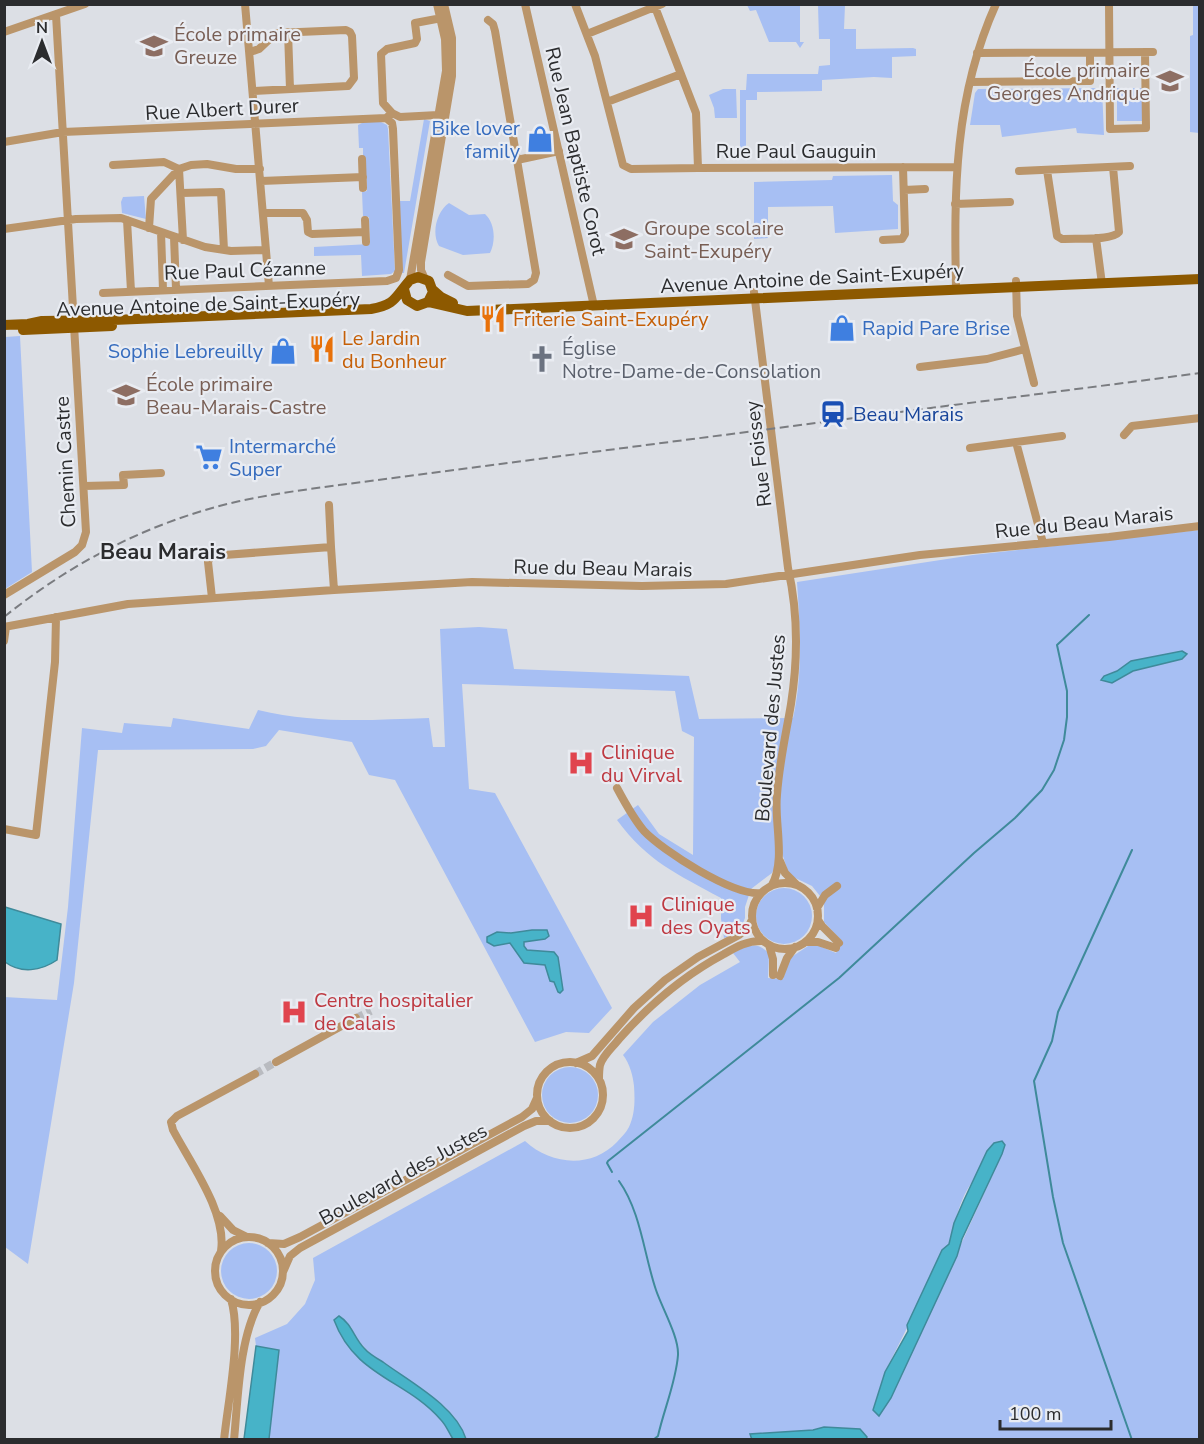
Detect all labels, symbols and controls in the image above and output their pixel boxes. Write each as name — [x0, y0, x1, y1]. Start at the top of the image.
north arrow — [12, 12, 72, 72]
text: N — [36, 17, 48, 39]
place label: École primaire Greuze — [174, 21, 301, 71]
school or university icon: École primaire Greuze — [139, 31, 169, 61]
street label: Rue Jean Baptiste Corot — [538, 44, 613, 259]
place label: École primaire Georges Andrique — [987, 57, 1150, 107]
school or university icon: École primaire Georges Andrique — [1155, 66, 1185, 96]
street label: Rue Albert Durer — [144, 92, 300, 127]
place label: Bike lover family — [432, 115, 521, 165]
shop icon: Bike lover family — [525, 124, 555, 154]
street label: Rue Paul Gauguin — [716, 138, 876, 165]
place label: Groupe scolaire Saint-Exupéry — [644, 215, 784, 265]
school or university icon: Groupe scolaire Saint-Exupéry — [609, 224, 639, 254]
street label: Rue Paul Cézanne — [164, 254, 326, 287]
street label: Avenue Antoine de Saint-Exupéry — [659, 257, 965, 300]
street label: Avenue Antoine de Saint-Exupéry — [55, 286, 361, 323]
restaurant icon: Friterie Saint-Exupéry — [478, 304, 508, 334]
place label: Friterie Saint-Exupéry — [513, 306, 709, 333]
shop icon: Rapid Pare Brise — [827, 313, 857, 343]
place label: Rapid Pare Brise — [862, 315, 1010, 342]
place label: Le Jardin du Bonheur — [342, 325, 446, 375]
restaurant icon: Le Jardin du Bonheur — [307, 334, 337, 364]
place label: Église Notre-Dame-de-Consolation — [562, 335, 821, 385]
shop icon: Sophie Lebreuilly — [268, 336, 298, 366]
place label: Sophie Lebreuilly — [108, 338, 264, 365]
church icon: Église Notre-Dame-de-Consolation — [527, 344, 557, 374]
place label: École primaire Beau-Marais-Castre — [146, 371, 326, 421]
school or university icon: École primaire Beau-Marais-Castre — [111, 380, 141, 410]
street label: Chemin Castre — [49, 396, 82, 528]
street label: Rue Foissey — [739, 399, 778, 509]
station icon: Beau Marais — [818, 399, 848, 429]
place label: Beau Marais — [853, 401, 964, 428]
place label: Intermarché Super — [229, 433, 336, 483]
supermarket icon: Intermarché Super — [194, 442, 224, 472]
street label: Rue du Beau Marais — [994, 500, 1175, 545]
district label: Beau Marais — [100, 537, 226, 567]
street label: Rue du Beau Marais — [513, 553, 693, 584]
street label: Boulevard des Justes — [749, 633, 792, 823]
place label: Clinique du Virval — [601, 739, 682, 789]
hospital icon: Clinique du Virval — [566, 748, 596, 778]
place label: Clinique des Oyats — [661, 891, 751, 941]
hospital icon: Clinique des Oyats — [626, 901, 656, 931]
place label: Centre hospitalier de Calais — [314, 987, 473, 1037]
hospital icon: Centre hospitalier de Calais — [279, 997, 309, 1027]
street label: Boulevard des Justes — [314, 1117, 492, 1232]
scale bar — [1000, 1393, 1111, 1431]
text: 100 m — [1009, 1402, 1061, 1426]

